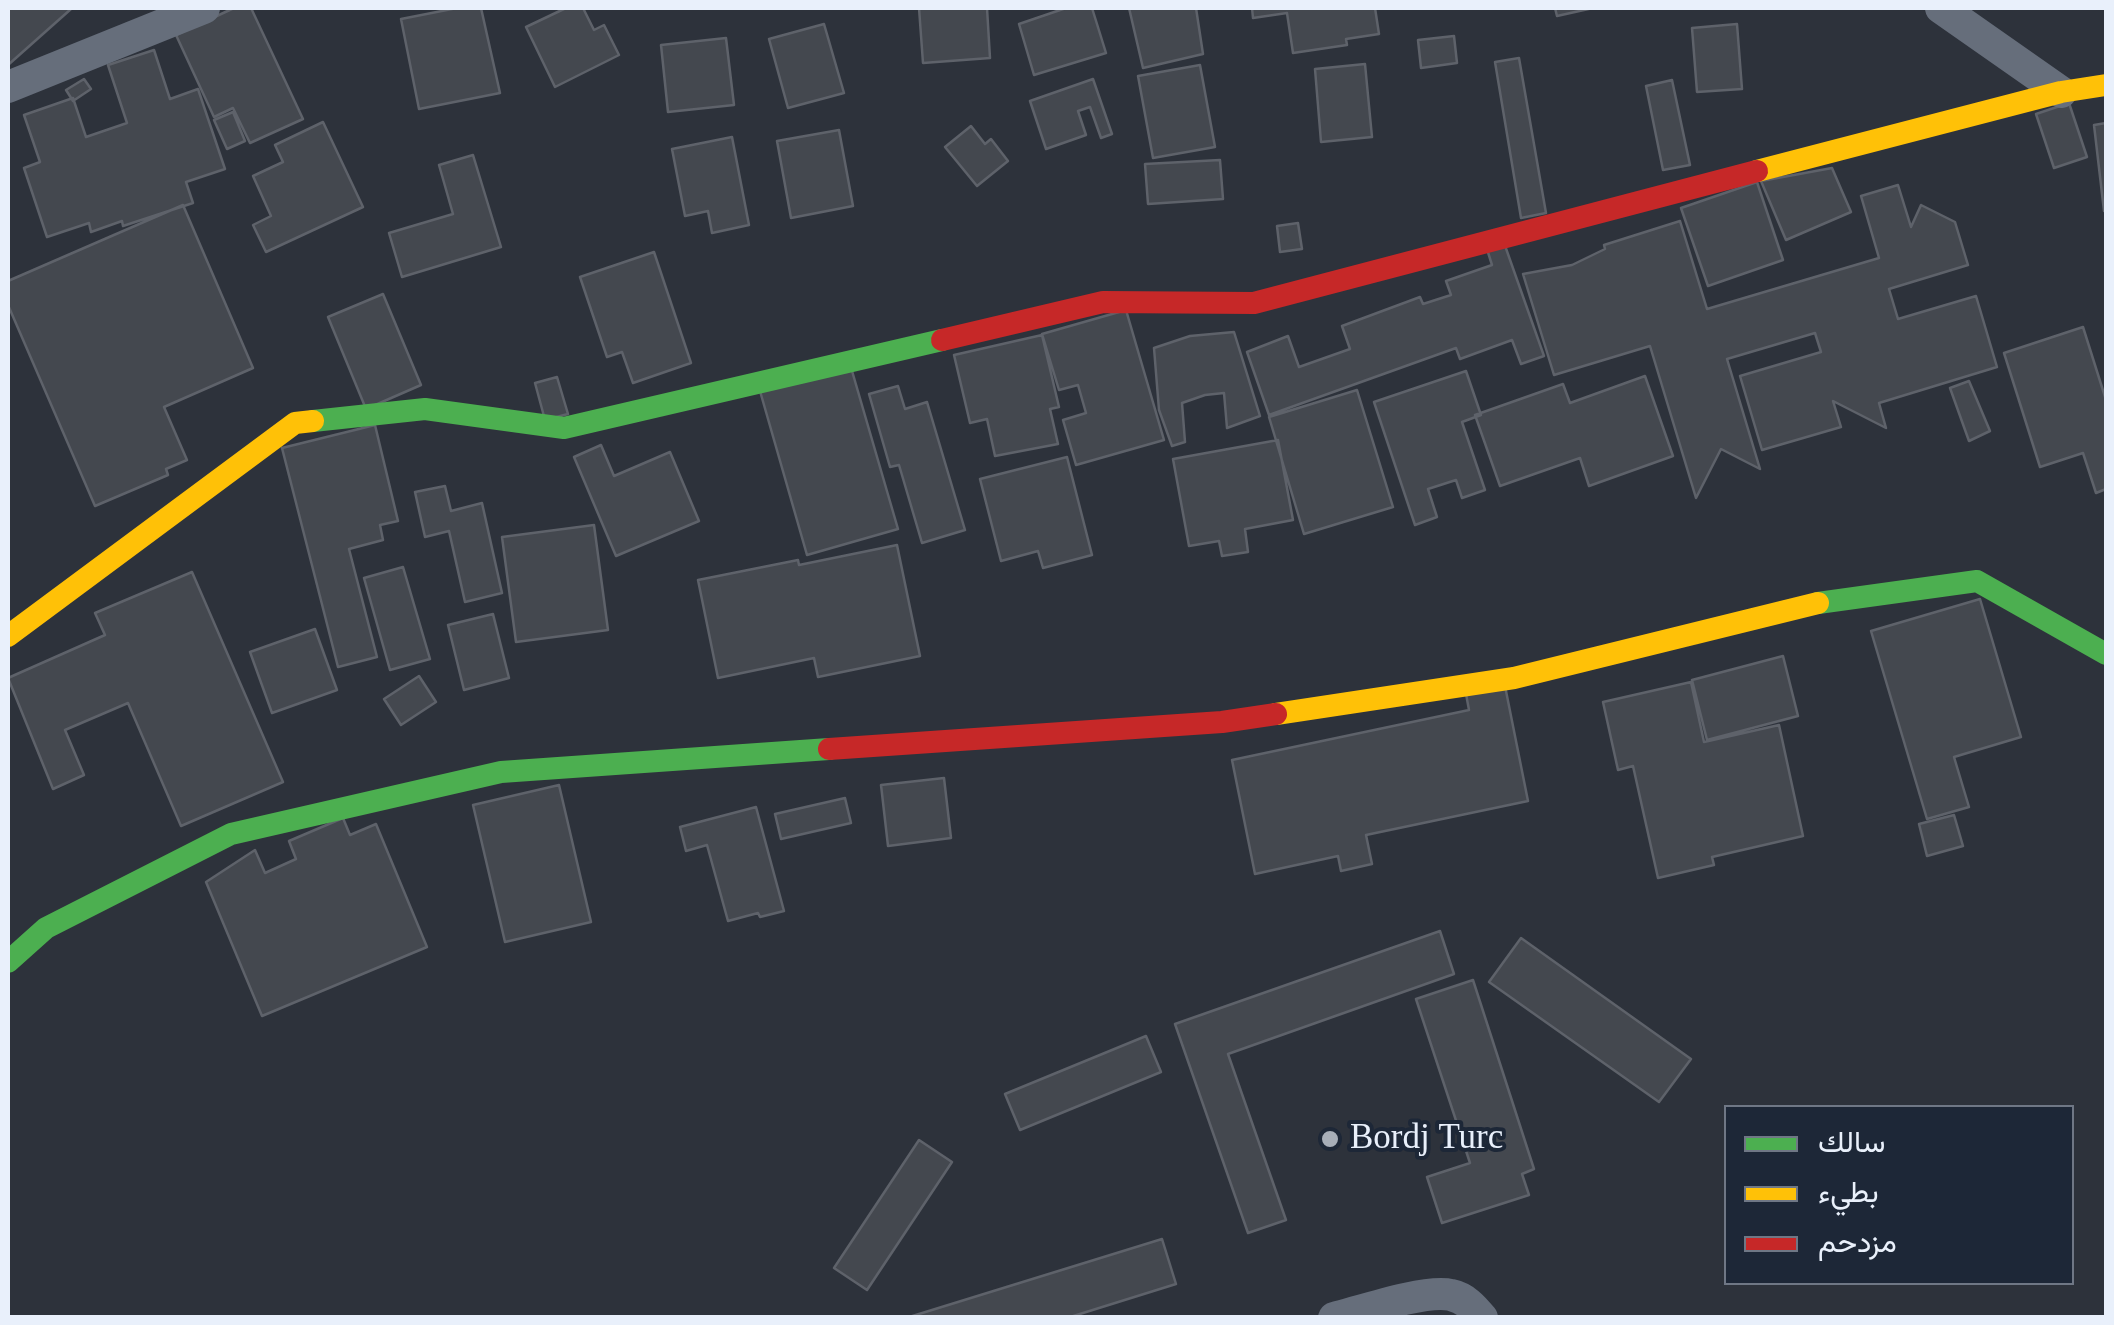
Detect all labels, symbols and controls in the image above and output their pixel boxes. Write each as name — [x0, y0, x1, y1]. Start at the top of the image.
legend — [1724, 1105, 2074, 1285]
place label: Bordj Turc — [1350, 1118, 1503, 1160]
text: سالك — [1818, 1125, 1885, 1158]
marker: Bordj Turc — [1319, 1128, 1341, 1150]
text: بطيء — [1818, 1175, 1879, 1208]
text: مزدحم — [1818, 1225, 1897, 1258]

